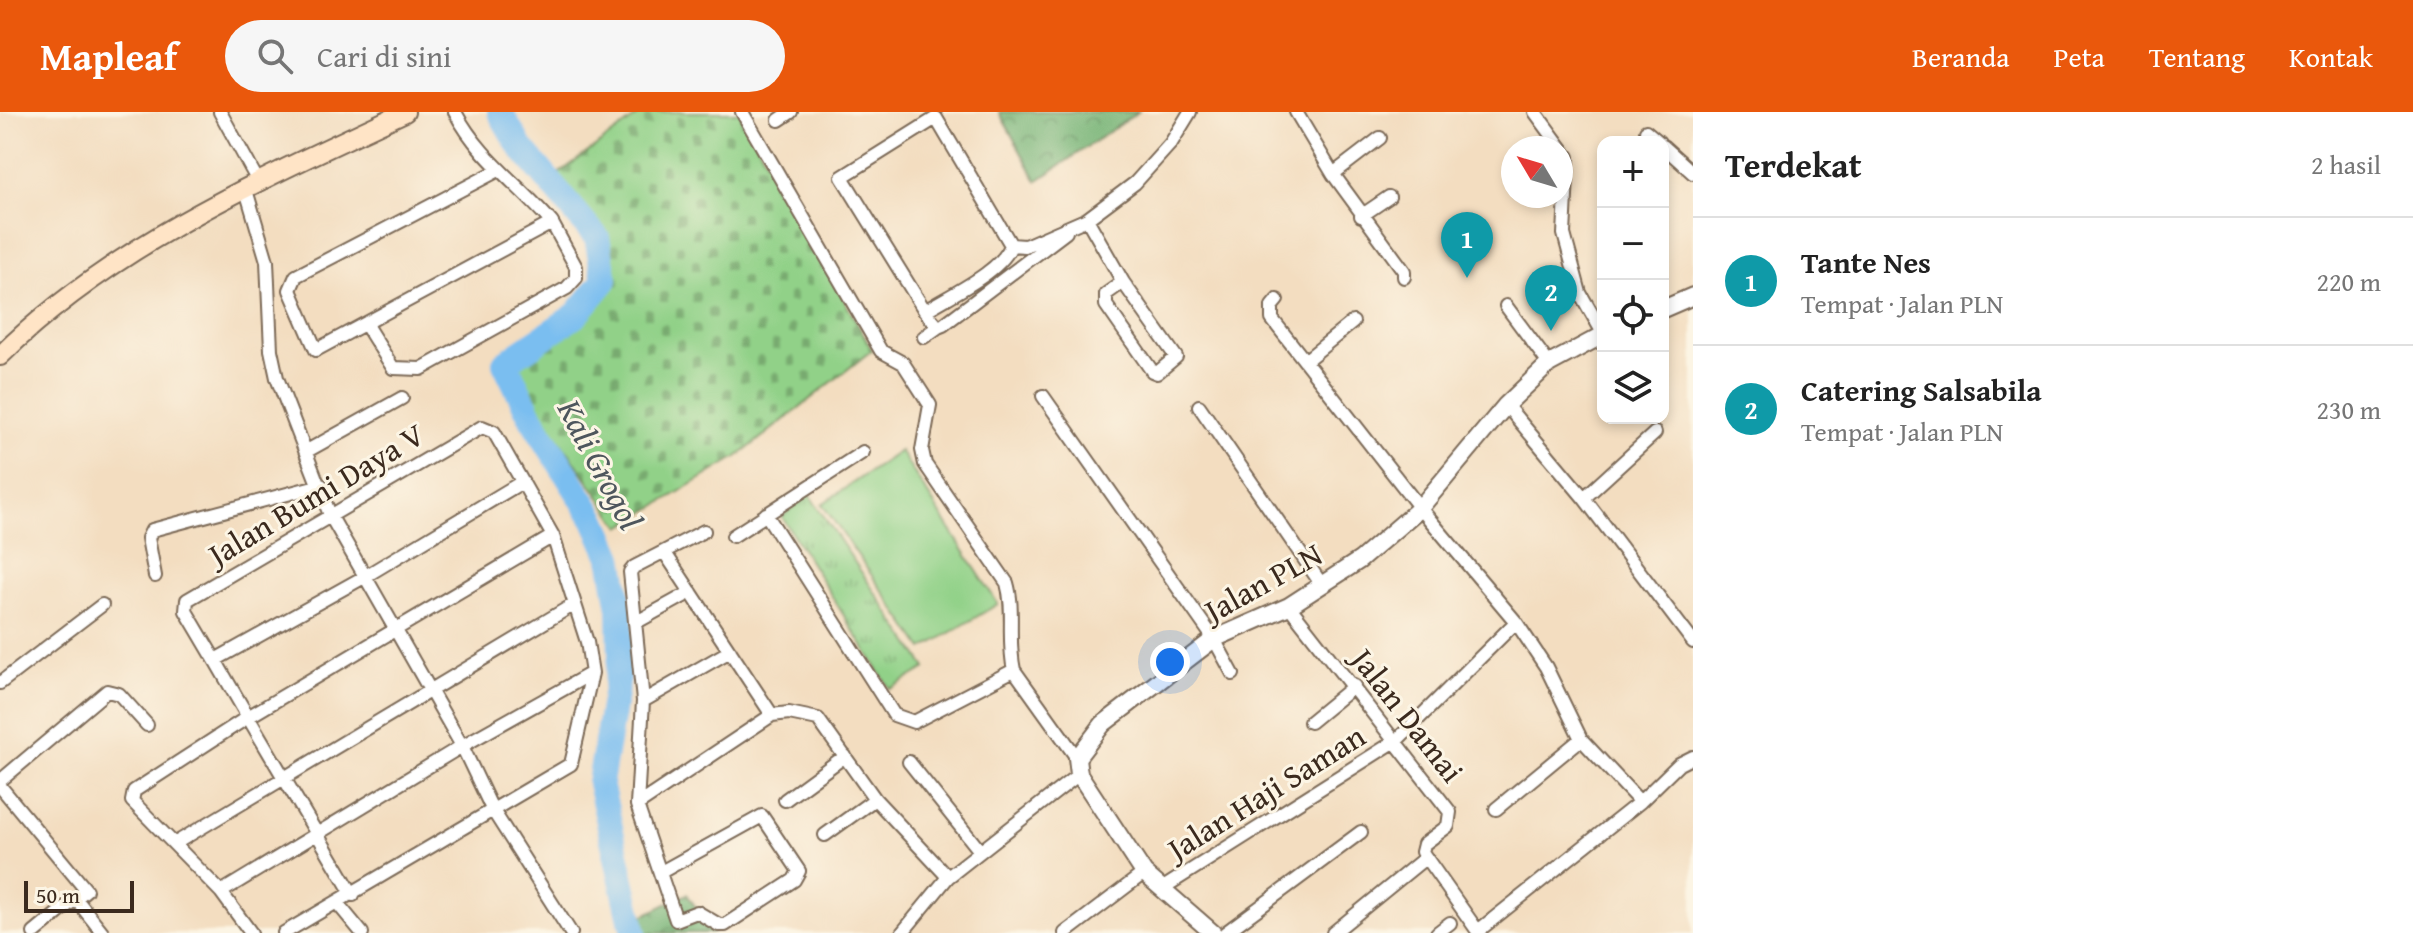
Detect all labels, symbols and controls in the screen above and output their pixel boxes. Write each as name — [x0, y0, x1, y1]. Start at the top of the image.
search box — [225, 20, 785, 92]
text: Mapleaf — [40, 28, 177, 84]
icon: search — [253, 34, 297, 78]
text: Cari di sini — [317, 34, 452, 78]
text: Beranda — [1912, 36, 2010, 77]
text: Peta — [2054, 36, 2105, 77]
text: Tentang — [2149, 36, 2245, 77]
text: Kontak — [2289, 36, 2373, 77]
north arrow — [1501, 136, 1573, 208]
map controls — [1597, 136, 1669, 424]
button: + — [1597, 136, 1669, 208]
text: Terdekat — [1725, 140, 1862, 189]
text: 2 hasil — [2311, 145, 2381, 184]
button: − — [1597, 208, 1669, 280]
pin: 1 — [1441, 212, 1493, 278]
text: Tante Nes — [1801, 240, 1931, 284]
text: 1 — [1744, 262, 1758, 301]
text: 220 m — [2316, 262, 2381, 301]
pin: 2 — [1525, 265, 1577, 331]
button: locate — [1597, 280, 1669, 352]
text: Tempat · Jalan PLN — [1801, 284, 2003, 323]
button: layers — [1597, 352, 1669, 424]
text: Catering Salsabila — [1801, 368, 2042, 412]
water label: Kali Grogol — [546, 389, 656, 538]
text: 2 — [1744, 390, 1758, 429]
text: 230 m — [2316, 390, 2381, 429]
street label: Jalan Bumi Daya V — [195, 411, 433, 579]
text: Tempat · Jalan PLN — [1801, 412, 2003, 451]
street label: Jalan PLN — [1192, 530, 1330, 636]
street label: Jalan Damai — [1338, 635, 1476, 792]
your location — [1150, 642, 1190, 682]
street label: Jalan Haji Saman — [1155, 712, 1374, 874]
scale bar — [24, 877, 134, 913]
text: 50 m — [36, 879, 80, 911]

